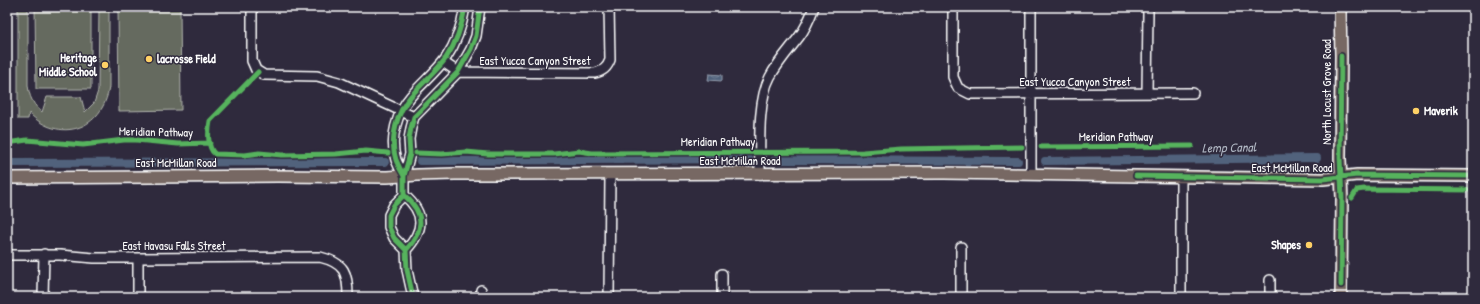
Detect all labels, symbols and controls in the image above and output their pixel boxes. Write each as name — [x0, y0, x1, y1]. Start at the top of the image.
street label: North Locust Grove Road — [1318, 39, 1335, 145]
place label: Heritage Middle School — [39, 49, 98, 80]
place label: lacrosse Field — [157, 50, 216, 67]
street label: East Yucca Canyon Street — [479, 52, 591, 69]
marker: lacrosse Field — [144, 54, 154, 64]
marker: Heritage Middle School — [100, 60, 110, 70]
street label: East Yucca Canyon Street — [1019, 73, 1131, 90]
place label: Maverik — [1424, 102, 1458, 119]
marker: Maverik — [1411, 106, 1421, 116]
street label: Meridian Pathway — [119, 122, 193, 141]
street label: Meridian Pathway — [1079, 128, 1153, 145]
street label: Meridian Pathway — [681, 133, 755, 150]
water label: Lemp Canal — [1202, 138, 1257, 157]
street label: East McMillan Road — [700, 152, 781, 169]
street label: East McMillan Road — [136, 154, 217, 171]
street label: East McMillan Road — [1252, 159, 1333, 176]
place label: Shapes — [1271, 236, 1301, 254]
street label: East Havasu Falls Street — [122, 237, 226, 254]
marker: Shapes — [1304, 240, 1314, 250]

